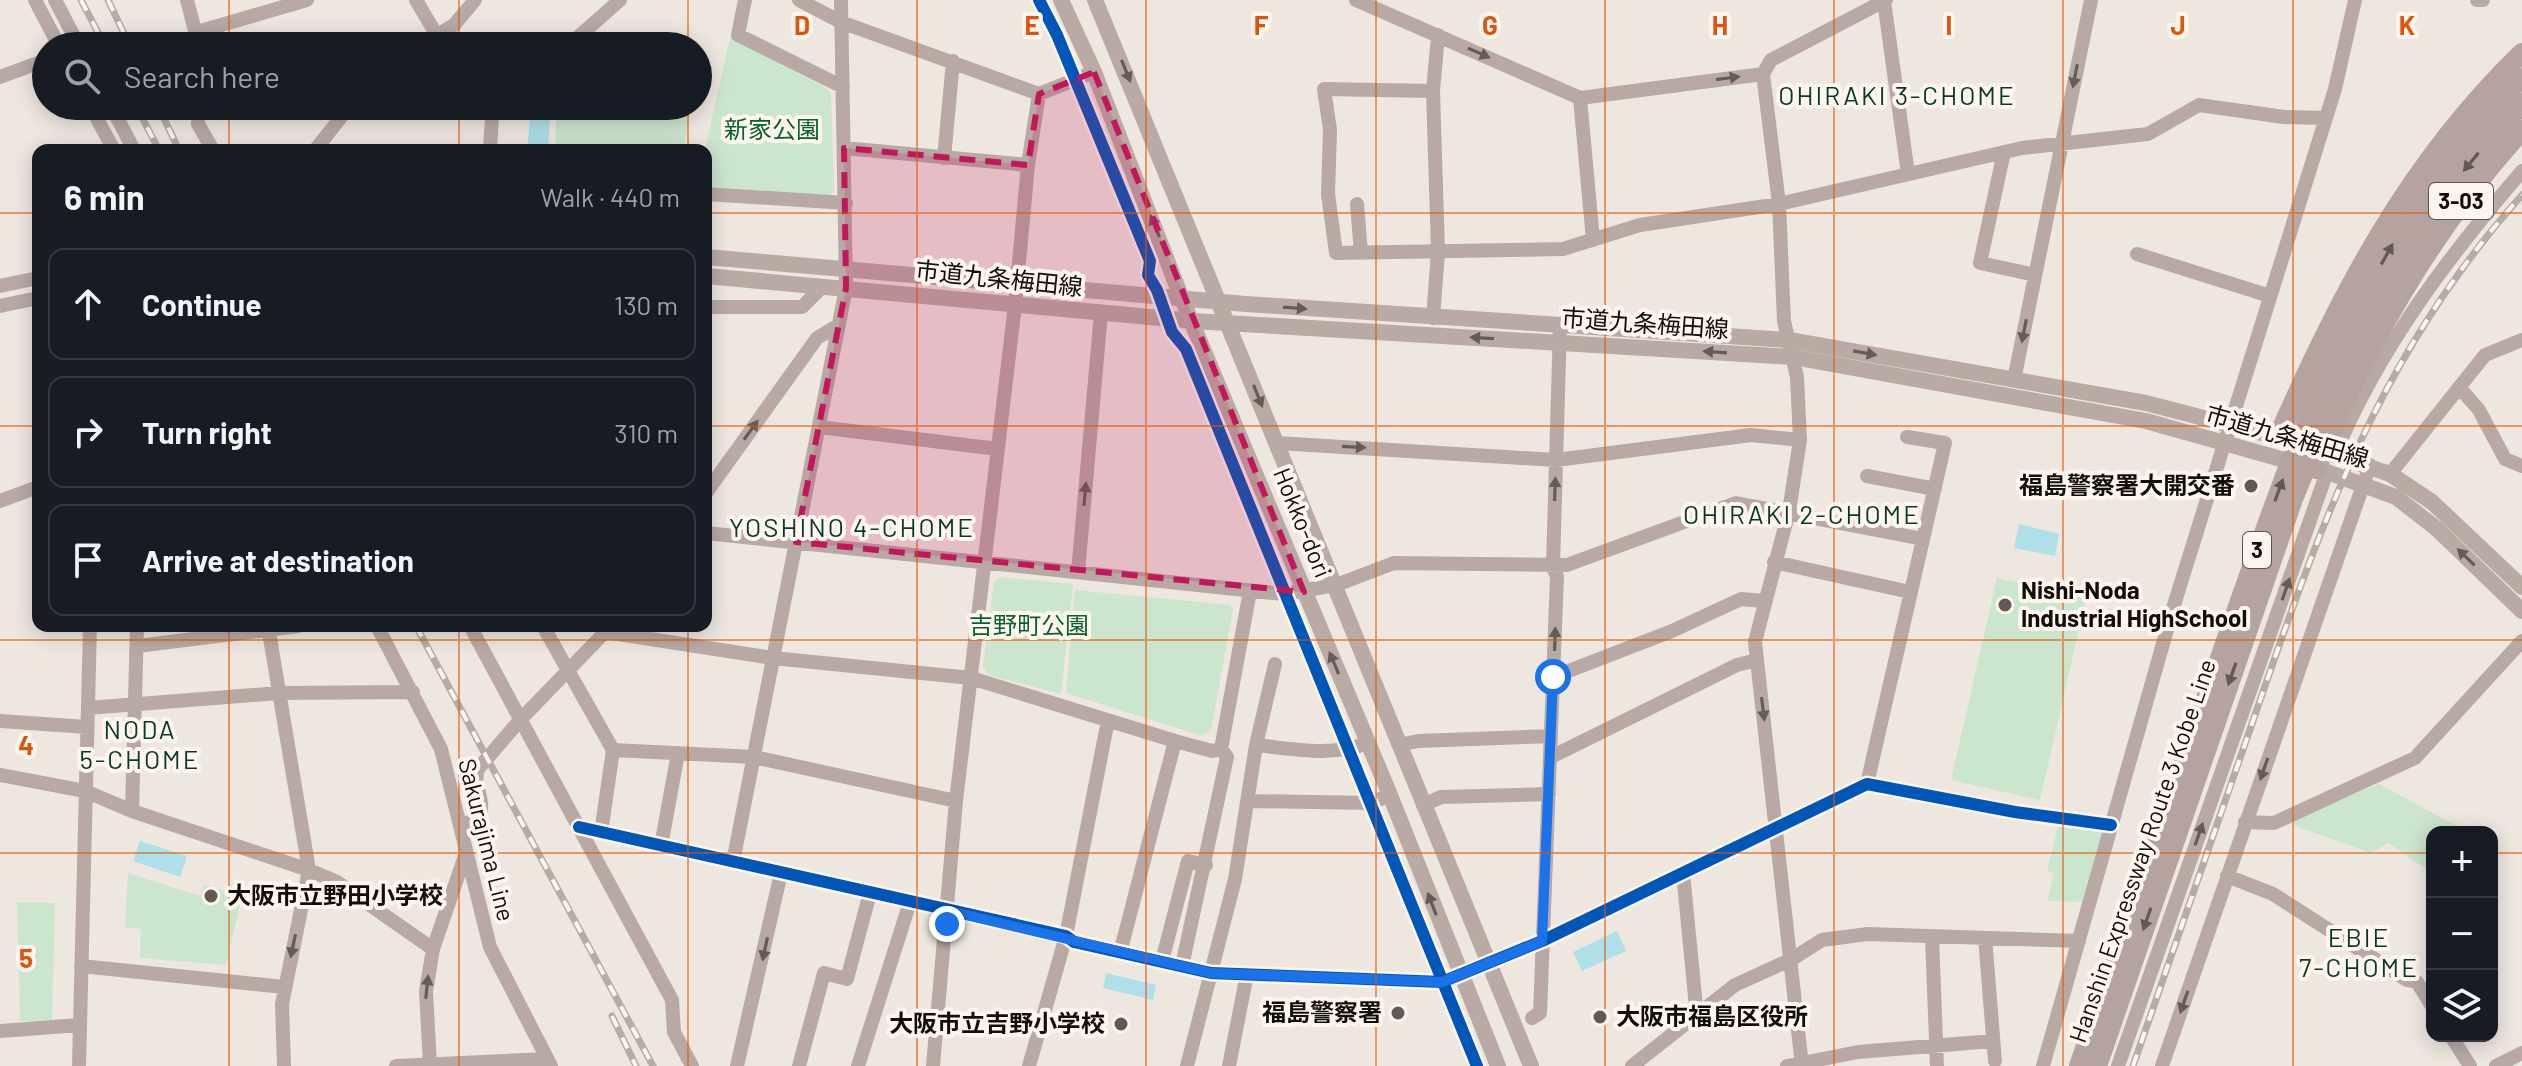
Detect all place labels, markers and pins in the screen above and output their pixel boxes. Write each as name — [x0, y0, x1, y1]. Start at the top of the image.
place label: 福島警察署大開交番 — [2019, 470, 2235, 499]
marker: 福島警察署大開交番 — [2242, 477, 2260, 495]
place label: Nishi-Noda Industrial HighSchool — [2021, 575, 2247, 632]
marker: Nishi-Noda Industrial HighSchool — [1996, 596, 2014, 614]
place label: 大阪市立野田小学校 — [227, 880, 443, 909]
marker: 大阪市立野田小学校 — [202, 887, 220, 905]
place label: 福島警察署 — [1262, 997, 1382, 1026]
place label: 大阪市福島区役所 — [1616, 1001, 1808, 1030]
marker: 福島警察署 — [1389, 1004, 1407, 1022]
place label: 大阪市立吉野小学校 — [889, 1008, 1105, 1037]
marker: 大阪市福島区役所 — [1591, 1008, 1609, 1026]
marker: 大阪市立吉野小学校 — [1112, 1015, 1130, 1033]

